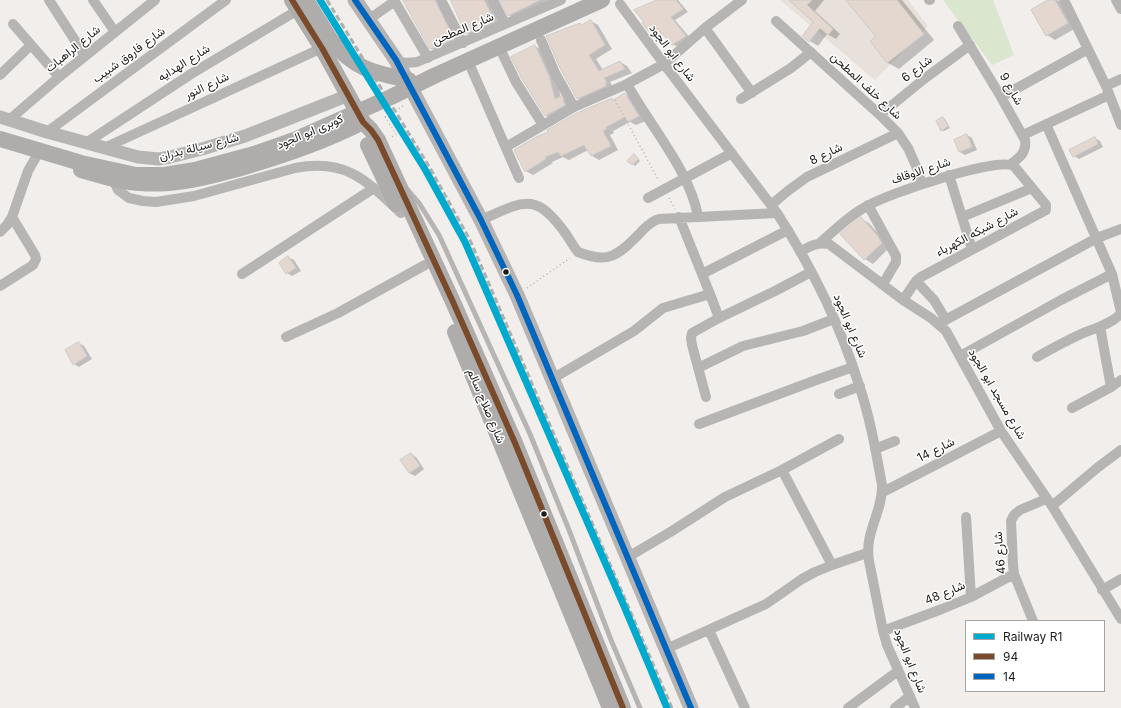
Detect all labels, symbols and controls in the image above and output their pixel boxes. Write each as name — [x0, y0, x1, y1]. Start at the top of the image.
street label: شارع المطحن — [430, 10, 496, 48]
street label: شارع ابو الجود — [646, 21, 698, 85]
street label: شارع الراهبات — [43, 22, 103, 76]
street label: شارع فاروق شبيب — [90, 24, 168, 86]
street label: شارع الهدايه — [155, 41, 213, 85]
street label: شارع خلف المطحن — [827, 49, 905, 123]
street label: شارع 6 — [899, 53, 935, 85]
street label: شارع النور — [183, 69, 231, 103]
street label: شارع 9 — [996, 70, 1026, 108]
street label: كوبرى ابو الجود — [274, 111, 346, 153]
street label: شارع سيالة بدران — [158, 130, 240, 164]
street label: شارع 8 — [807, 140, 845, 168]
street label: شارع الاوقاف — [890, 155, 952, 187]
street label: شارع شبكه الكهرباء — [933, 204, 1021, 260]
unlabelled marker — [501, 267, 511, 277]
street label: شارع ابو الجود — [830, 292, 870, 360]
street label: شارع مسجد ابو الجود — [965, 346, 1029, 442]
street label: شارع صلاح سالم — [464, 366, 508, 446]
street label: شارع 14 — [915, 434, 957, 466]
unlabelled marker — [539, 509, 549, 519]
street label: شارع 46 — [991, 531, 1009, 575]
street label: شارع 48 — [923, 578, 967, 608]
legend — [965, 620, 1105, 692]
street label: شارع ابو الجود — [891, 627, 929, 695]
text: Railway R1 — [1003, 629, 1062, 644]
text: 94 — [1003, 649, 1018, 664]
text: 14 — [1003, 669, 1016, 684]

